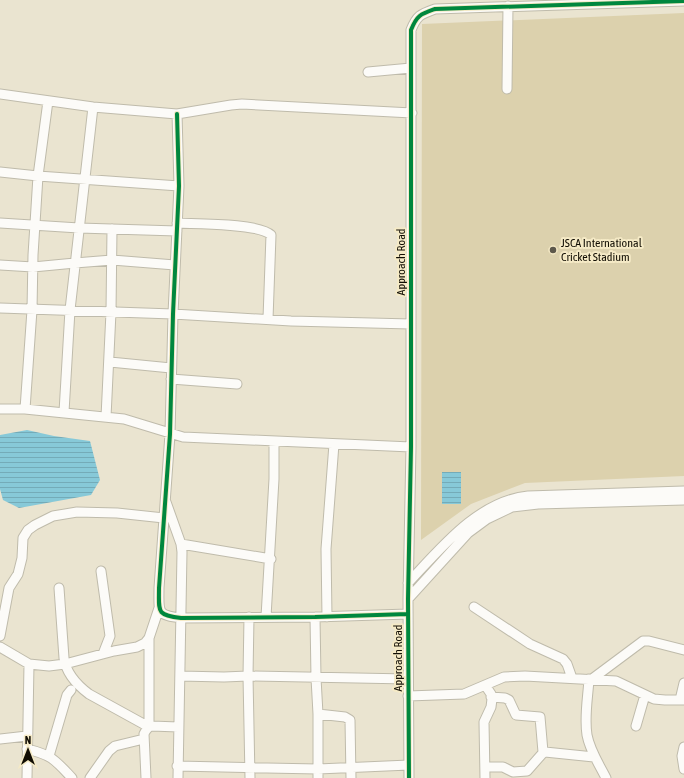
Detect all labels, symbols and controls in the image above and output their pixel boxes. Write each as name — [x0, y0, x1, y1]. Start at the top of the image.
street label: Approach Road — [394, 229, 408, 295]
place label: JSCA International Cricket Stadium — [561, 236, 643, 264]
marker: JSCA International Cricket Stadium — [548, 245, 558, 255]
street label: Approach Road — [391, 625, 405, 691]
north arrow — [8, 730, 48, 770]
text: N — [25, 734, 31, 746]

